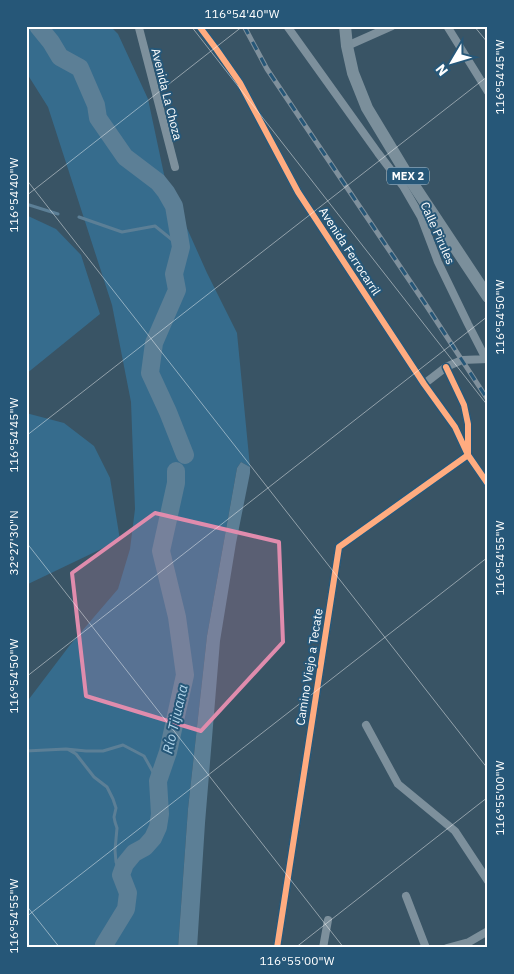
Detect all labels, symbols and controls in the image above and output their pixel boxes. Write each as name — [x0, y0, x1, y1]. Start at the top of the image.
text: 116°54'40"W — [205, 6, 280, 21]
north arrow — [426, 38, 476, 88]
text: 116°54'45"W — [492, 39, 507, 114]
street label: Avenida La Choza — [148, 47, 186, 142]
text: N — [432, 60, 452, 80]
text: 116°54'40"W — [6, 157, 21, 232]
road number: MEX 2 — [387, 168, 429, 185]
street label: Calle Pirules — [418, 199, 459, 267]
street label: Avenida Ferrocarril — [316, 204, 384, 298]
text: 116°54'50"W — [492, 279, 507, 354]
text: 116°54'45"W — [6, 397, 21, 472]
text: 32°27'30"N — [6, 510, 21, 576]
text: 116°54'55"W — [492, 520, 507, 595]
street label: Camino Viejo a Tecate — [292, 607, 326, 727]
text: 116°54'50"W — [6, 638, 21, 713]
water label: Río Tijuana — [158, 683, 192, 755]
text: 116°55'00"W — [492, 760, 507, 835]
text: 116°54'55"W — [6, 878, 21, 953]
text: 116°55'00"W — [260, 953, 335, 968]

